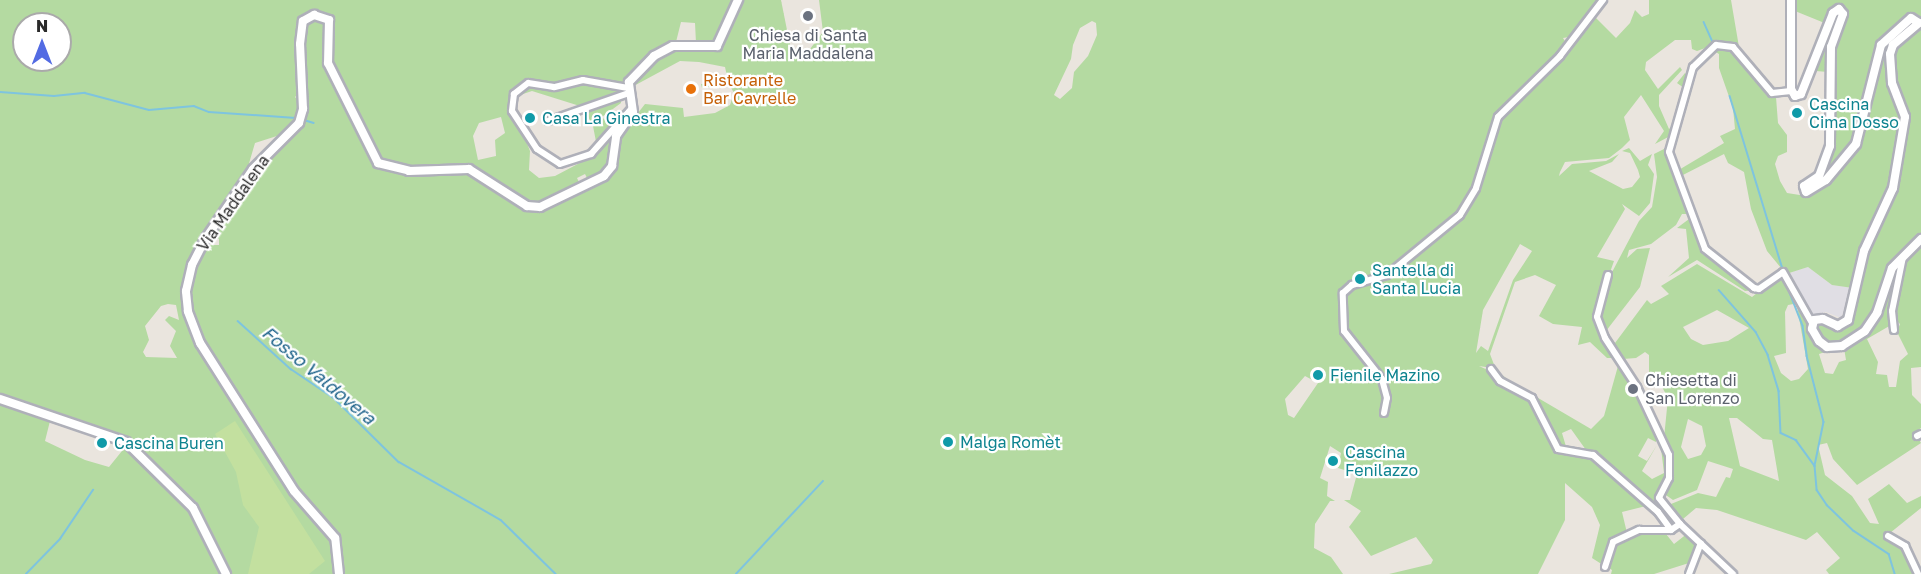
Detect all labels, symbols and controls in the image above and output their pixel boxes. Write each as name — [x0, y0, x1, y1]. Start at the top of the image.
marker: Chiesa di Santa Maria Maddalena — [801, 9, 815, 23]
north arrow — [12, 12, 72, 72]
text: N — [36, 16, 48, 36]
place label: Chiesa di Santa Maria Maddalena — [742, 25, 874, 63]
place label: Ristorante Bar Cavrelle — [703, 70, 796, 108]
marker: Ristorante Bar Cavrelle — [684, 82, 698, 96]
place label: Cascina Cima Dosso — [1809, 94, 1899, 132]
marker: Cascina Cima Dosso — [1790, 106, 1804, 120]
place label: Casa La Ginestra — [542, 108, 670, 128]
marker: Casa La Ginestra — [523, 111, 537, 125]
street label: Via Maddalena — [193, 151, 273, 255]
place label: Santella di Santa Lucia — [1372, 260, 1461, 298]
marker: Santella di Santa Lucia — [1353, 272, 1367, 286]
water label: Fosso Valdovera — [258, 321, 380, 429]
place label: Fienile Mazino — [1330, 365, 1440, 385]
marker: Fienile Mazino — [1311, 368, 1325, 382]
place label: Chiesetta di San Lorenzo — [1645, 370, 1740, 408]
marker: Chiesetta di San Lorenzo — [1626, 382, 1640, 396]
place label: Malga Romèt — [960, 432, 1061, 452]
place label: Cascina Buren — [114, 433, 224, 453]
marker: Malga Romèt — [941, 435, 955, 449]
marker: Cascina Buren — [95, 436, 109, 450]
place label: Cascina Fenilazzo — [1345, 442, 1418, 480]
marker: Cascina Fenilazzo — [1326, 454, 1340, 468]

